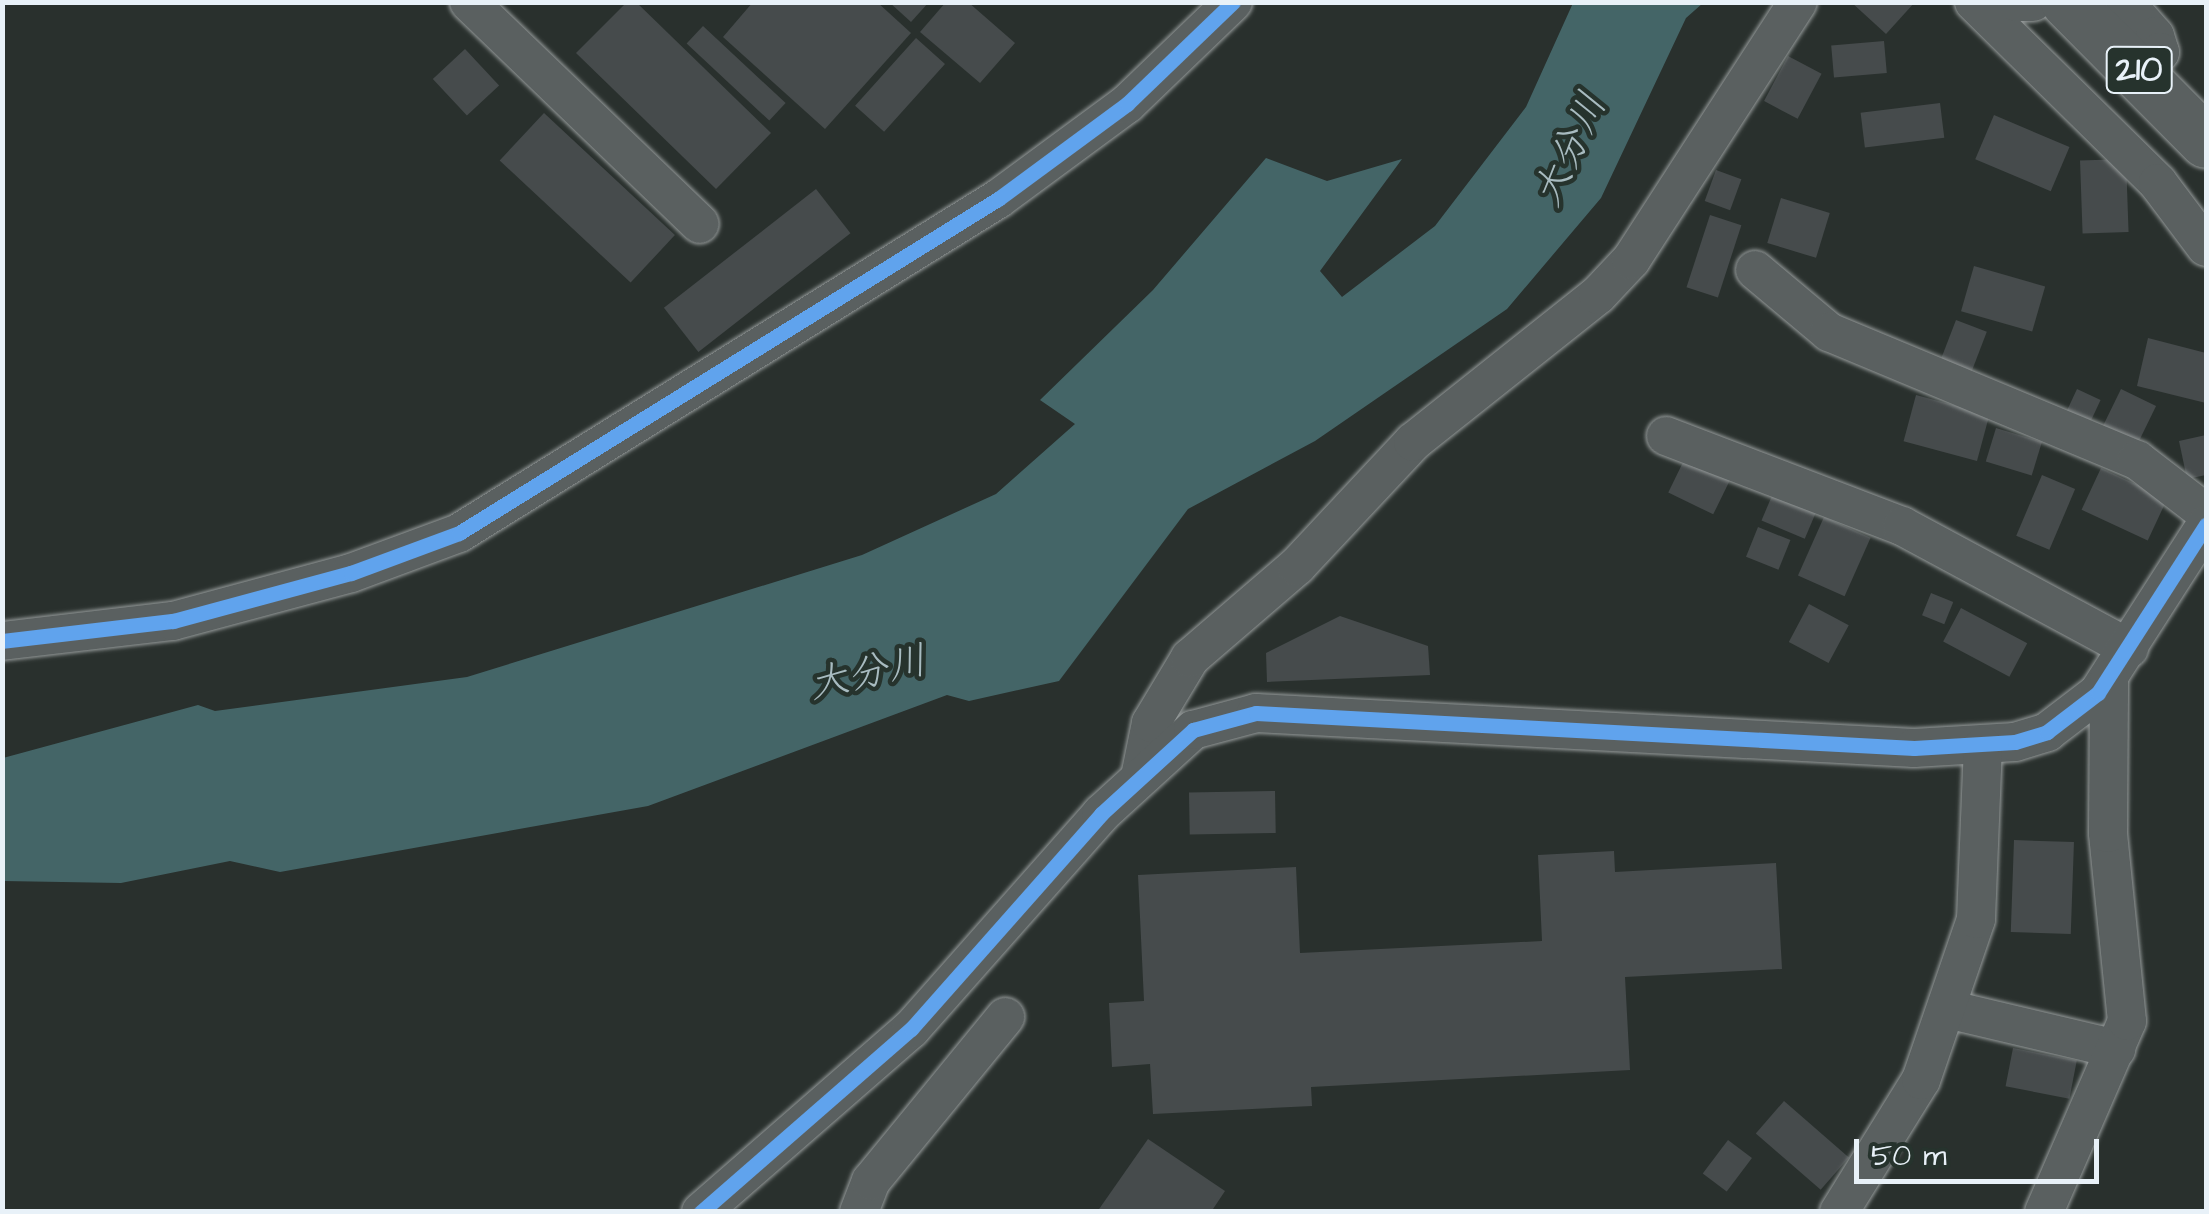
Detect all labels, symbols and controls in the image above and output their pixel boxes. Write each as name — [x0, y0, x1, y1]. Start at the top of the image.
road number: 210 — [2104, 40, 2174, 100]
water label: 大分川 — [1524, 85, 1618, 215]
water label: 大分川 — [804, 637, 932, 711]
scale bar — [1859, 1119, 2104, 1181]
text: 50 m — [1871, 1135, 1947, 1177]

